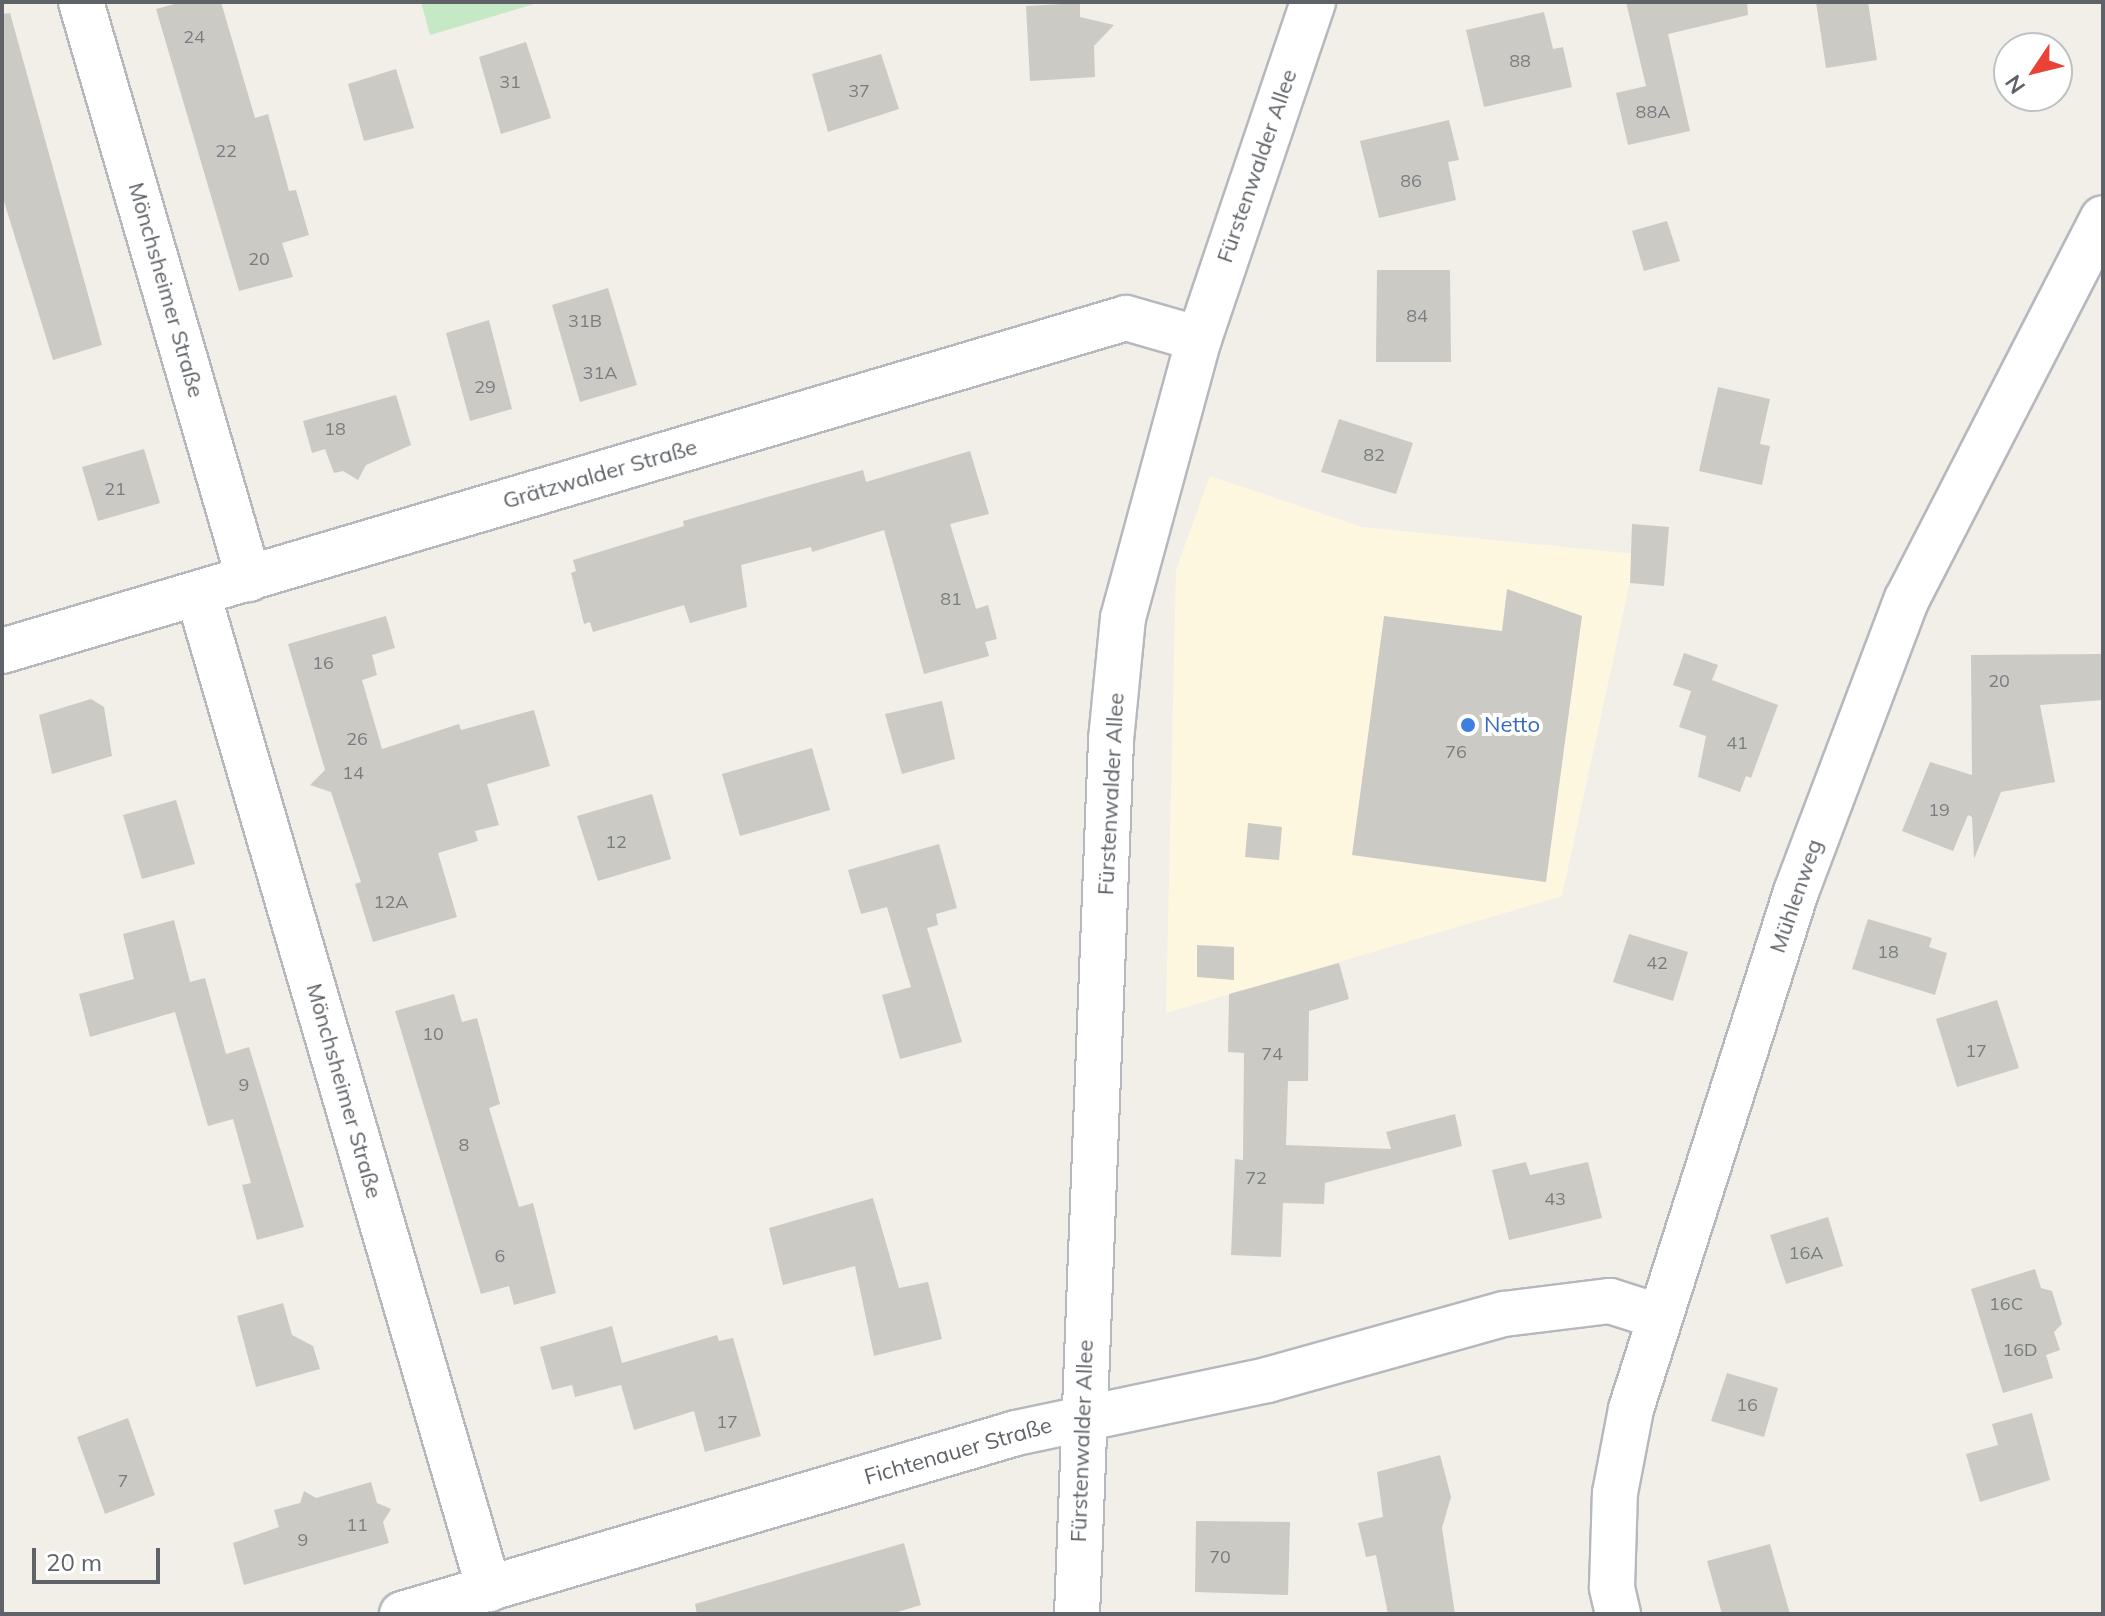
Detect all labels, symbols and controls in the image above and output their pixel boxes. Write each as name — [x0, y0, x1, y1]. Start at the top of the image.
house number: 24 — [183, 26, 205, 48]
north arrow — [1993, 32, 2073, 112]
house number: 88 — [1509, 50, 1531, 72]
street label: Fürstenwalder Allee — [1212, 66, 1302, 266]
text: N — [1999, 70, 2031, 99]
house number: 31 — [499, 71, 521, 93]
house number: 37 — [848, 80, 870, 102]
house number: 88A — [1636, 101, 1670, 123]
house number: 22 — [215, 140, 237, 162]
house number: 86 — [1400, 170, 1422, 192]
street label: Mönchsheimer Straße — [123, 179, 209, 401]
house number: 20 — [248, 248, 270, 270]
house number: 84 — [1406, 305, 1428, 327]
house number: 31B — [568, 310, 602, 332]
house number: 31A — [583, 362, 617, 384]
house number: 29 — [474, 376, 496, 398]
house number: 18 — [324, 418, 346, 440]
street label: Grätzwalder Straße — [500, 434, 700, 514]
house number: 82 — [1363, 444, 1385, 466]
house number: 21 — [104, 478, 126, 500]
house number: 81 — [940, 588, 962, 610]
house number: 16 — [312, 652, 334, 674]
house number: 20 — [1988, 670, 2010, 692]
street label: Fürstenwalder Allee — [1093, 692, 1129, 896]
place label: Netto — [1484, 712, 1540, 738]
marker: Netto — [1459, 716, 1477, 734]
house number: 26 — [346, 728, 368, 750]
house number: 41 — [1726, 732, 1748, 754]
house number: 76 — [1445, 741, 1467, 763]
house number: 14 — [342, 762, 364, 784]
house number: 19 — [1928, 799, 1950, 821]
house number: 12 — [605, 831, 627, 853]
street label: Mühlenweg — [1764, 836, 1828, 956]
house number: 12A — [374, 891, 408, 913]
house number: 18 — [1877, 941, 1899, 963]
house number: 42 — [1646, 952, 1668, 974]
street label: Mönchsheimer Straße — [301, 980, 387, 1202]
house number: 10 — [422, 1023, 444, 1045]
house number: 17 — [1965, 1040, 1987, 1062]
house number: 74 — [1261, 1043, 1283, 1065]
house number: 9 — [239, 1074, 249, 1096]
house number: 8 — [459, 1134, 469, 1156]
house number: 72 — [1245, 1167, 1267, 1189]
house number: 43 — [1544, 1188, 1566, 1210]
house number: 16A — [1789, 1242, 1823, 1264]
house number: 6 — [495, 1245, 505, 1267]
house number: 16C — [1989, 1293, 2023, 1315]
street label: Fürstenwalder Allee — [1065, 1339, 1099, 1543]
house number: 16D — [2002, 1339, 2038, 1361]
house number: 16 — [1736, 1394, 1758, 1416]
house number: 17 — [716, 1411, 738, 1433]
street label: Fichtenauer Straße — [861, 1412, 1055, 1490]
house number: 7 — [118, 1470, 128, 1492]
house number: 11 — [346, 1514, 368, 1536]
house number: 9 — [298, 1529, 308, 1551]
scale bar — [36, 1532, 164, 1582]
house number: 70 — [1209, 1546, 1231, 1568]
text: 20 m — [46, 1547, 102, 1577]

